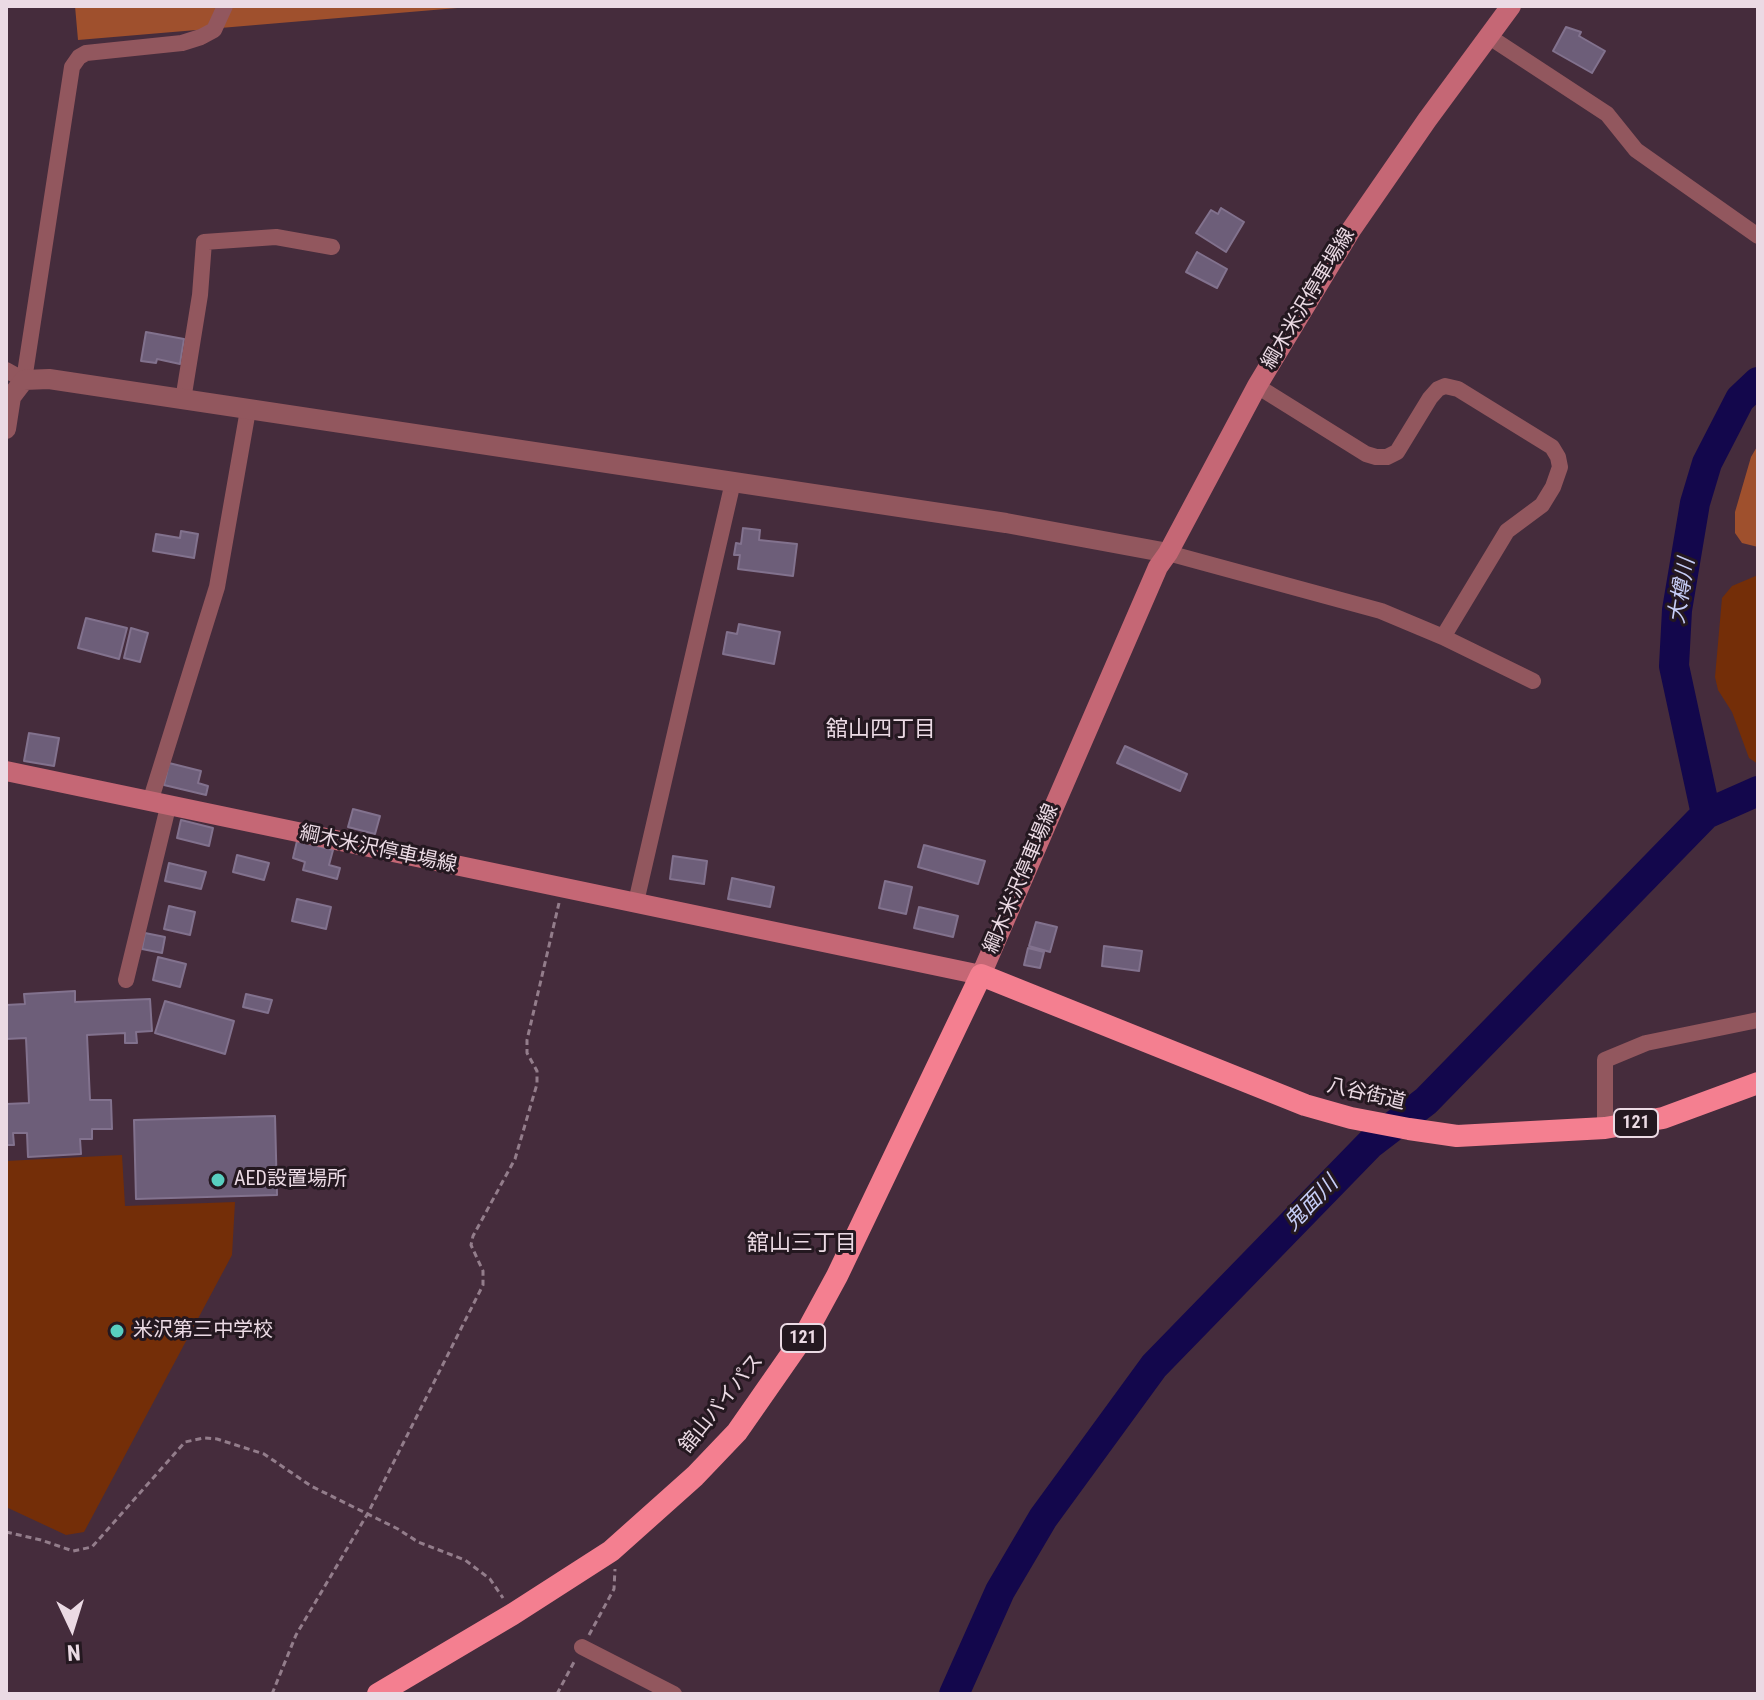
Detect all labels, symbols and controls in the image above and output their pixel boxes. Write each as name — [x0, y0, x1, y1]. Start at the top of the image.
street label: 綱木米沢停車場線 — [1258, 224, 1360, 374]
water label: 大樽川 — [1665, 556, 1701, 626]
district label: 舘山四丁目 — [826, 717, 936, 743]
street label: 綱木米沢停車場線 — [980, 801, 1064, 957]
street label: 綱木米沢停車場線 — [297, 822, 459, 878]
street label: 八谷街道 — [1324, 1074, 1408, 1116]
road number: 121 — [1614, 1109, 1658, 1137]
place label: AED設置場所 — [234, 1168, 347, 1192]
marker: AED設置場所 — [209, 1171, 227, 1189]
water label: 鬼面川 — [1280, 1171, 1344, 1237]
district label: 舘山三丁目 — [747, 1231, 857, 1257]
place label: 米沢第三中学校 — [133, 1319, 273, 1343]
marker: 米沢第三中学校 — [108, 1322, 126, 1340]
road number: 121 — [781, 1324, 825, 1352]
street label: 舘山バイパス — [675, 1350, 769, 1458]
north arrow — [32, 1588, 112, 1668]
text: N — [66, 1639, 81, 1665]

